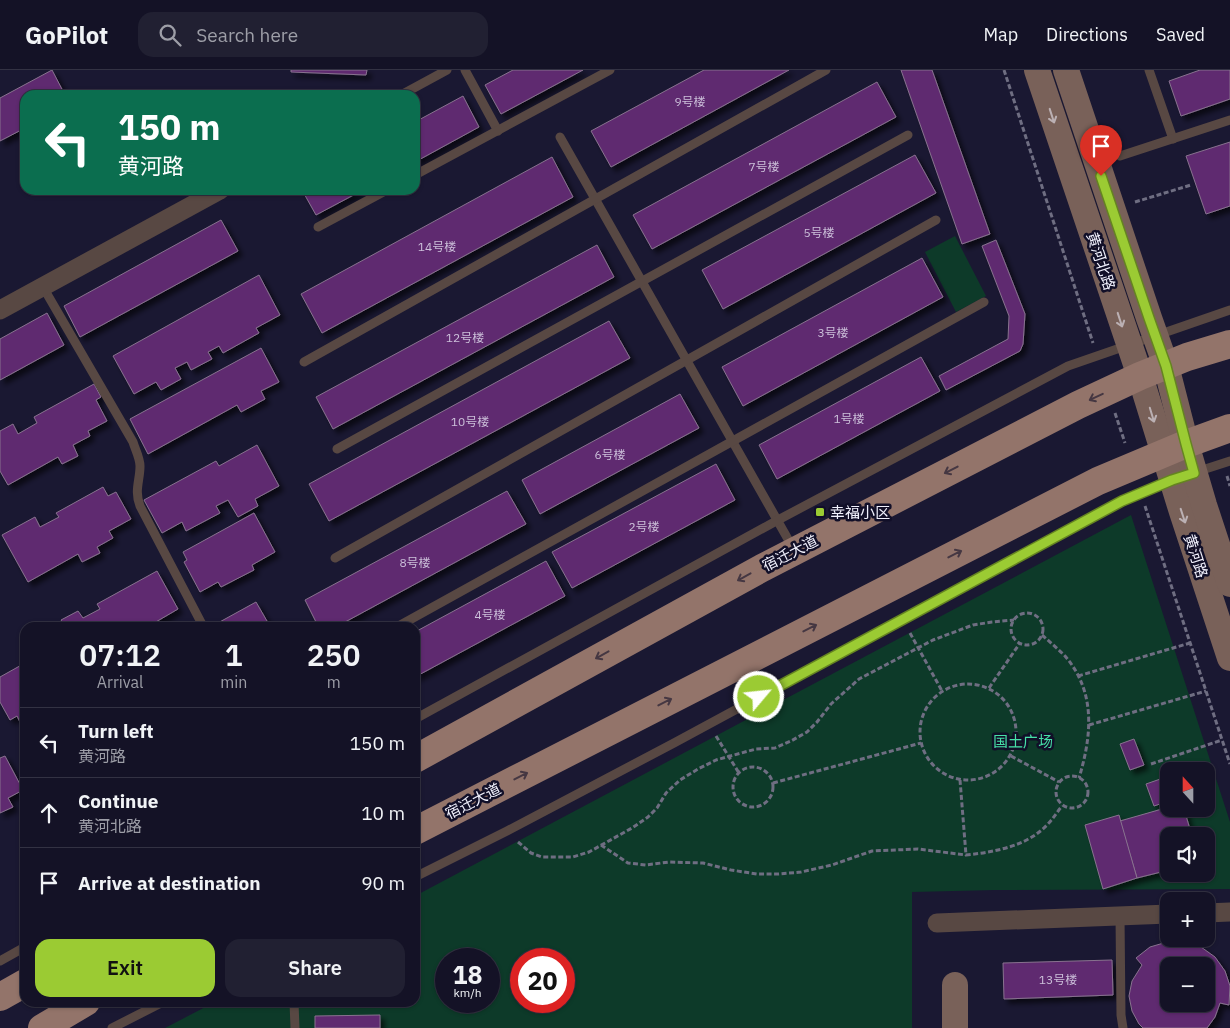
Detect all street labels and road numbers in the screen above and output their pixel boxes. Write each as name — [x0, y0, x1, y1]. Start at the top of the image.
street label: 黄河北路 — [1083, 230, 1119, 292]
street label: 宿迁大道 — [759, 531, 821, 575]
street label: 黄河路 — [1180, 532, 1212, 580]
street label: 宿迁大道 — [442, 779, 504, 823]

